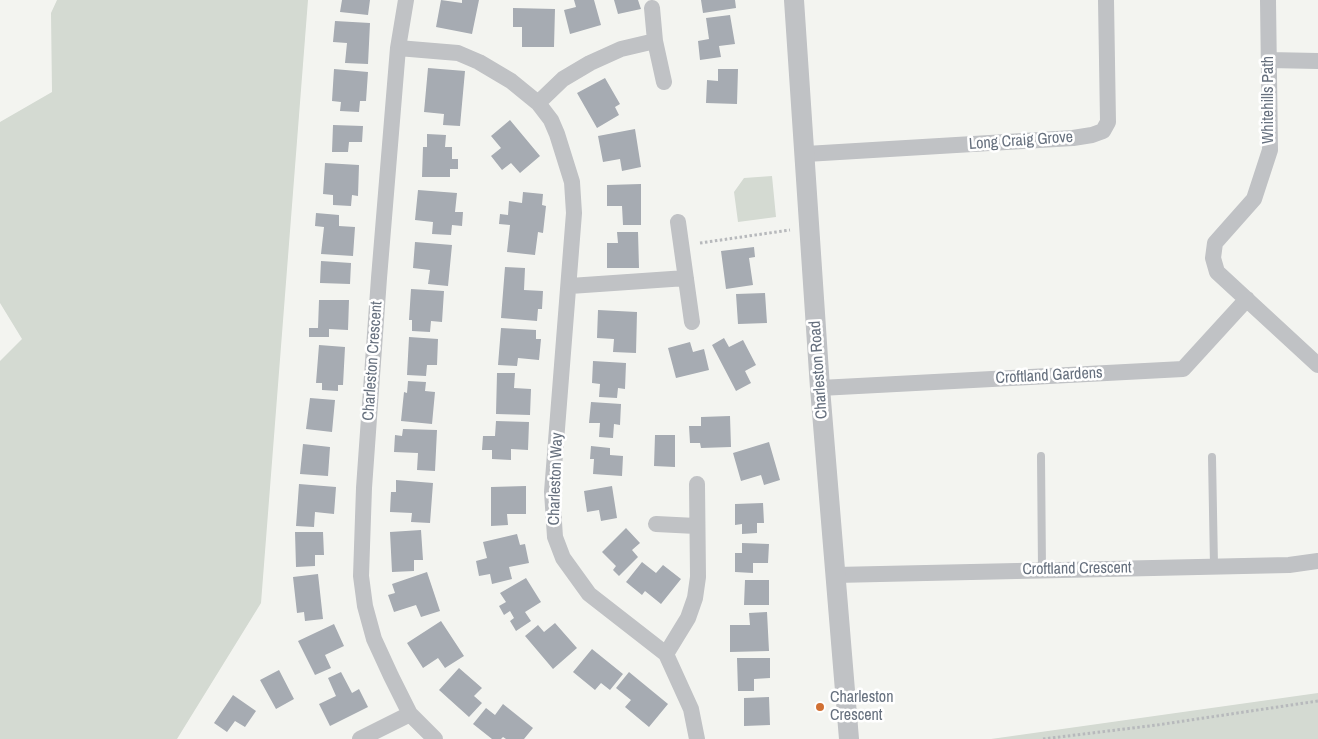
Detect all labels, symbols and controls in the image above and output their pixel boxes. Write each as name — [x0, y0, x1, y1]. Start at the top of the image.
street label: Whitehills Path — [1259, 56, 1279, 144]
street label: Long Craig Grove — [968, 128, 1074, 154]
street label: Charleston Crescent — [359, 301, 387, 421]
street label: Charleston Road — [806, 320, 832, 420]
street label: Croftland Gardens — [995, 364, 1103, 388]
street label: Charleston Way — [545, 432, 567, 526]
street label: Croftland Crescent — [1022, 558, 1132, 580]
place label: Charleston Crescent — [830, 688, 893, 726]
marker: Charleston Crescent — [814, 701, 826, 713]

